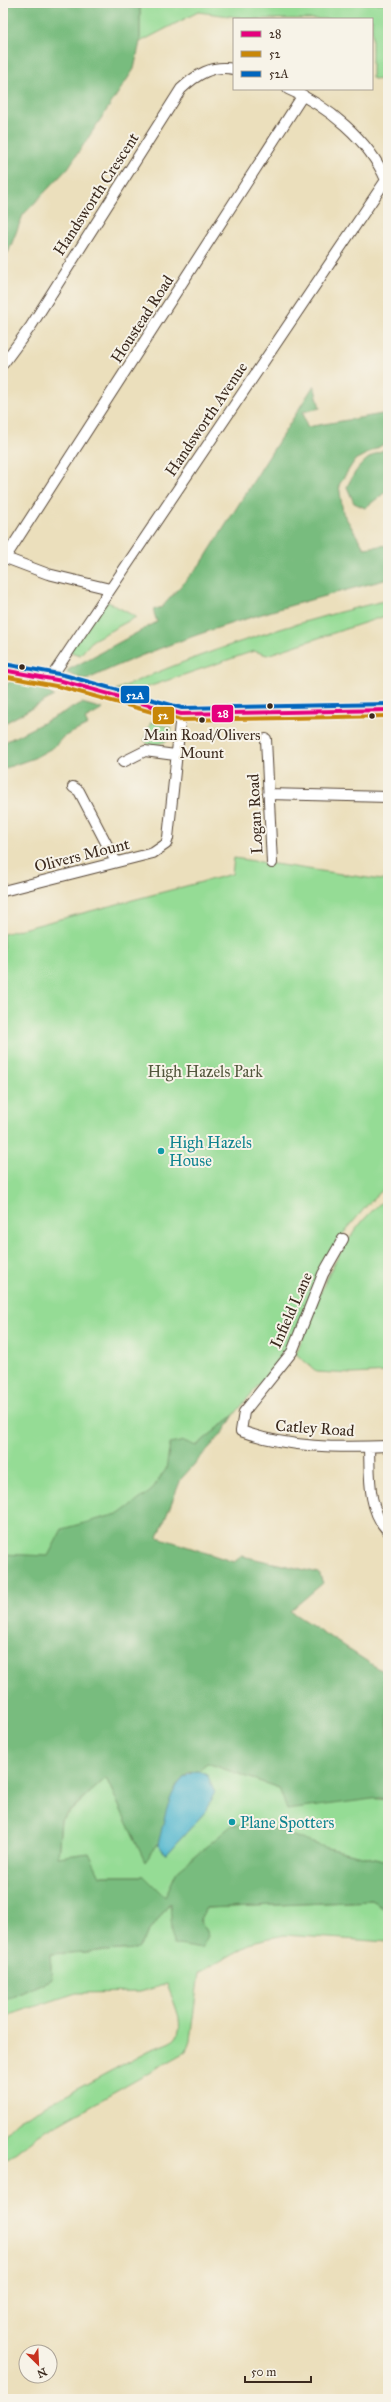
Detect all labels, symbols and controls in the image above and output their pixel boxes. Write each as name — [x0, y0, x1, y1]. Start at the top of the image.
legend — [233, 18, 373, 90]
text: 28 — [269, 27, 281, 41]
text: 52 — [269, 47, 281, 61]
text: 52A — [269, 67, 289, 81]
street label: Handsworth Crescent — [49, 129, 143, 259]
street label: Houstead Road — [107, 272, 177, 366]
street label: Handsworth Avenue — [161, 358, 251, 480]
unlabelled marker — [17, 662, 27, 672]
line badge: 52A — [120, 685, 150, 704]
text: 52A — [126, 689, 145, 702]
unlabelled marker — [265, 701, 275, 711]
line badge: 28 — [211, 704, 234, 723]
line badge: 52 — [152, 706, 175, 725]
text: 28 — [217, 707, 229, 720]
text: 52 — [158, 709, 169, 722]
unlabelled marker — [367, 711, 377, 721]
marker: Main Road/Olivers Mount — [197, 715, 207, 725]
place label: Main Road/Olivers Mount — [143, 726, 261, 762]
street label: Logan Road — [243, 773, 268, 855]
street label: Olivers Mount — [32, 834, 132, 876]
park label: High Hazels Park — [147, 1062, 263, 1082]
place label: High Hazels House — [169, 1133, 252, 1170]
marker: High Hazels House — [156, 1146, 166, 1156]
street label: Infield Lane — [266, 1269, 316, 1351]
street label: Catley Road — [275, 1416, 355, 1440]
place label: Plane Spotters — [240, 1813, 334, 1832]
marker: Plane Spotters — [227, 1817, 237, 1827]
north arrow — [18, 2344, 58, 2384]
scale bar — [245, 2358, 311, 2384]
text: N — [34, 2365, 49, 2381]
text: 50 m — [251, 2365, 276, 2379]

